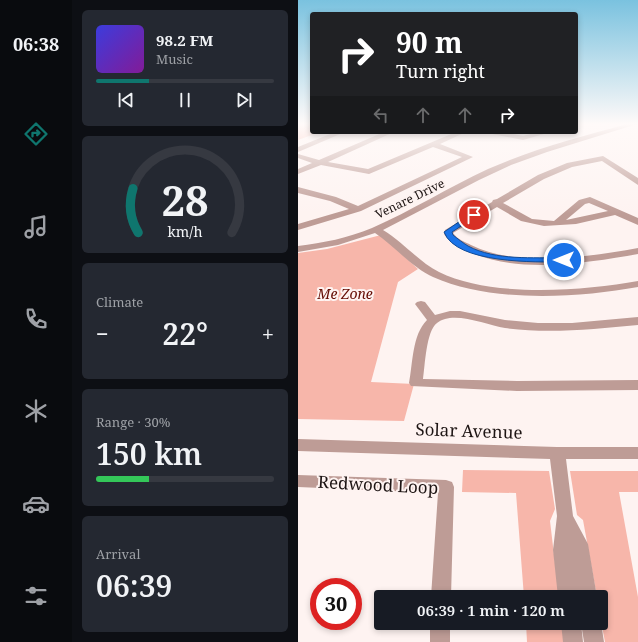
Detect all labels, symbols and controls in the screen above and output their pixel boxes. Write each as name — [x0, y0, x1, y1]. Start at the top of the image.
text: 90 m — [396, 23, 463, 61]
icon: right — [330, 28, 382, 80]
text: 98.2 FM — [156, 30, 213, 50]
text: 06:38 — [13, 32, 59, 56]
text: Music — [156, 50, 193, 68]
text: Turn right — [396, 59, 485, 83]
icon: previous — [115, 89, 137, 111]
icon: pause — [174, 89, 196, 111]
icon: next — [233, 89, 255, 111]
icon: left — [370, 104, 392, 126]
icon: ahead — [412, 104, 434, 126]
icon: ahead — [454, 104, 476, 126]
icon: right — [496, 104, 518, 126]
icon: directions — [22, 120, 50, 148]
text: 28 — [161, 171, 209, 227]
street label: Venare Drive — [372, 174, 447, 223]
pin — [457, 198, 491, 232]
icon: arrive — [463, 204, 485, 226]
icon: music — [22, 213, 50, 241]
text: km/h — [167, 221, 203, 240]
position arrow — [543, 239, 585, 281]
park label: Me Zone — [316, 284, 373, 303]
text: Climate — [96, 293, 143, 311]
icon: phone — [22, 305, 50, 333]
text: 22° — [162, 313, 208, 354]
text: − — [96, 318, 109, 348]
text: + — [262, 318, 274, 348]
icon: climate — [22, 397, 50, 425]
text: Range · 30% — [96, 413, 170, 431]
street label: Solar Avenue — [415, 417, 523, 444]
text: 150 km — [96, 433, 202, 474]
street label: Redwood Loop — [317, 470, 439, 499]
icon: car — [22, 490, 50, 518]
text: Arrival — [96, 545, 140, 563]
text: 06:39 — [96, 565, 172, 606]
speed limit sign: 30 — [310, 578, 362, 630]
icon: filters — [22, 582, 50, 610]
text: 06:39 · 1 min · 120 m — [417, 600, 565, 620]

